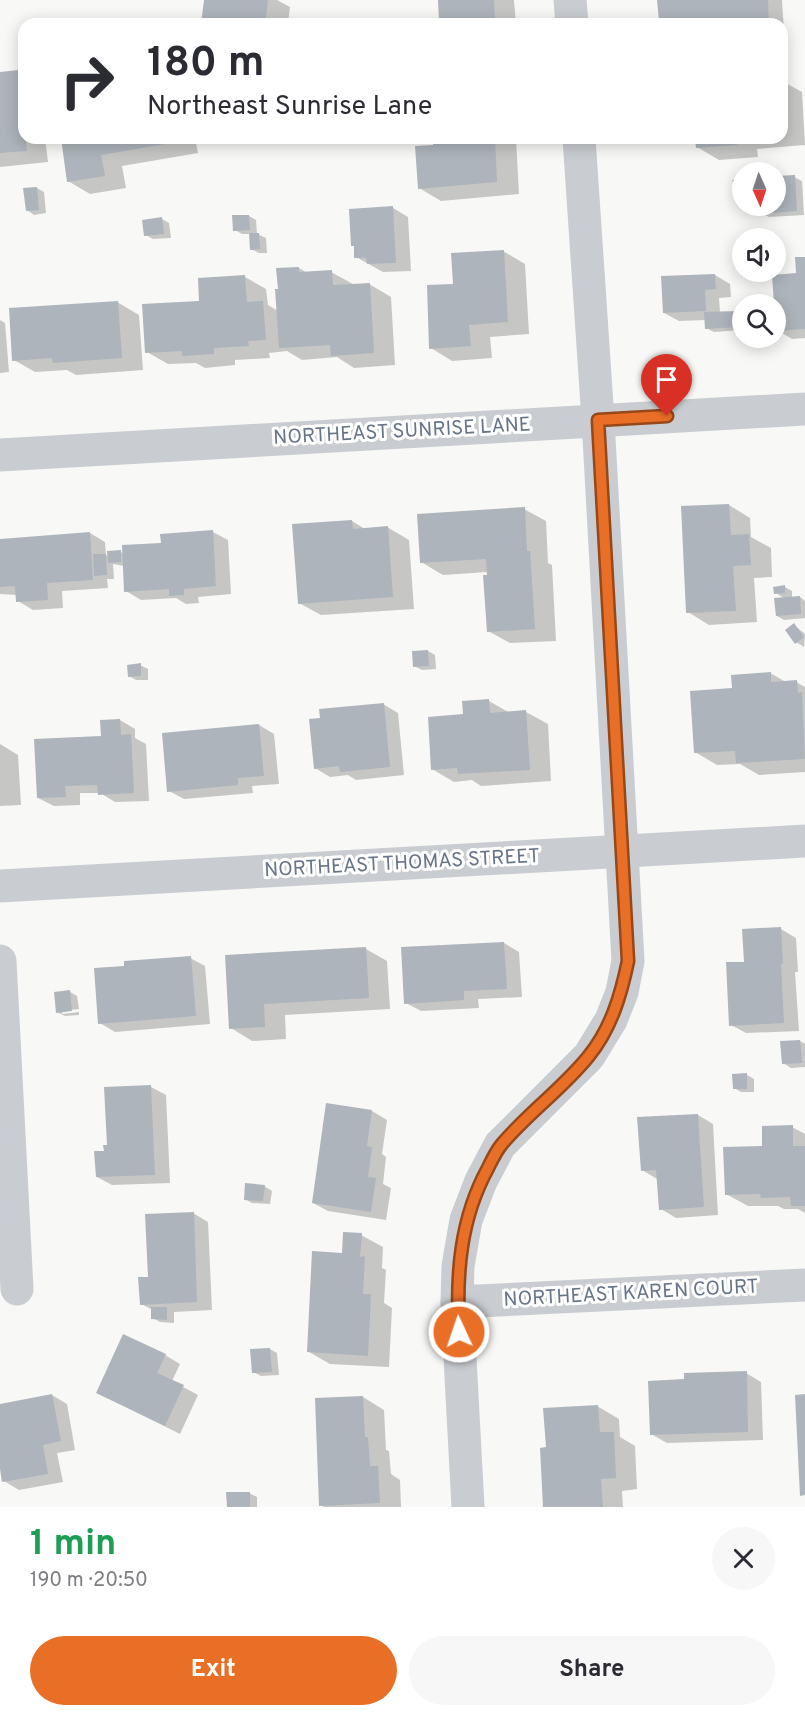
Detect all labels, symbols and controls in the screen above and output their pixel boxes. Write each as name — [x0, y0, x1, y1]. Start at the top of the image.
text: 180 m — [147, 38, 264, 91]
icon: right — [48, 42, 126, 120]
text: Northeast Sunrise Lane — [147, 90, 432, 124]
north arrow — [732, 162, 786, 216]
map controls — [732, 162, 786, 348]
button: sound — [732, 228, 786, 282]
button: search — [732, 294, 786, 348]
pin — [641, 354, 692, 416]
icon: arrive — [650, 363, 683, 396]
street label: NORTHEAST SUNRISE LANE — [273, 412, 531, 452]
street label: NORTHEAST THOMAS STREET — [263, 844, 541, 884]
street label: NORTHEAST KAREN COURT — [503, 1274, 759, 1314]
position arrow — [427, 1300, 491, 1364]
text: 1 min — [30, 1522, 116, 1568]
button: close — [712, 1527, 775, 1590]
text: 190 m · 20:50 — [30, 1568, 148, 1594]
button: Exit — [30, 1636, 397, 1705]
button: Share — [409, 1636, 775, 1705]

